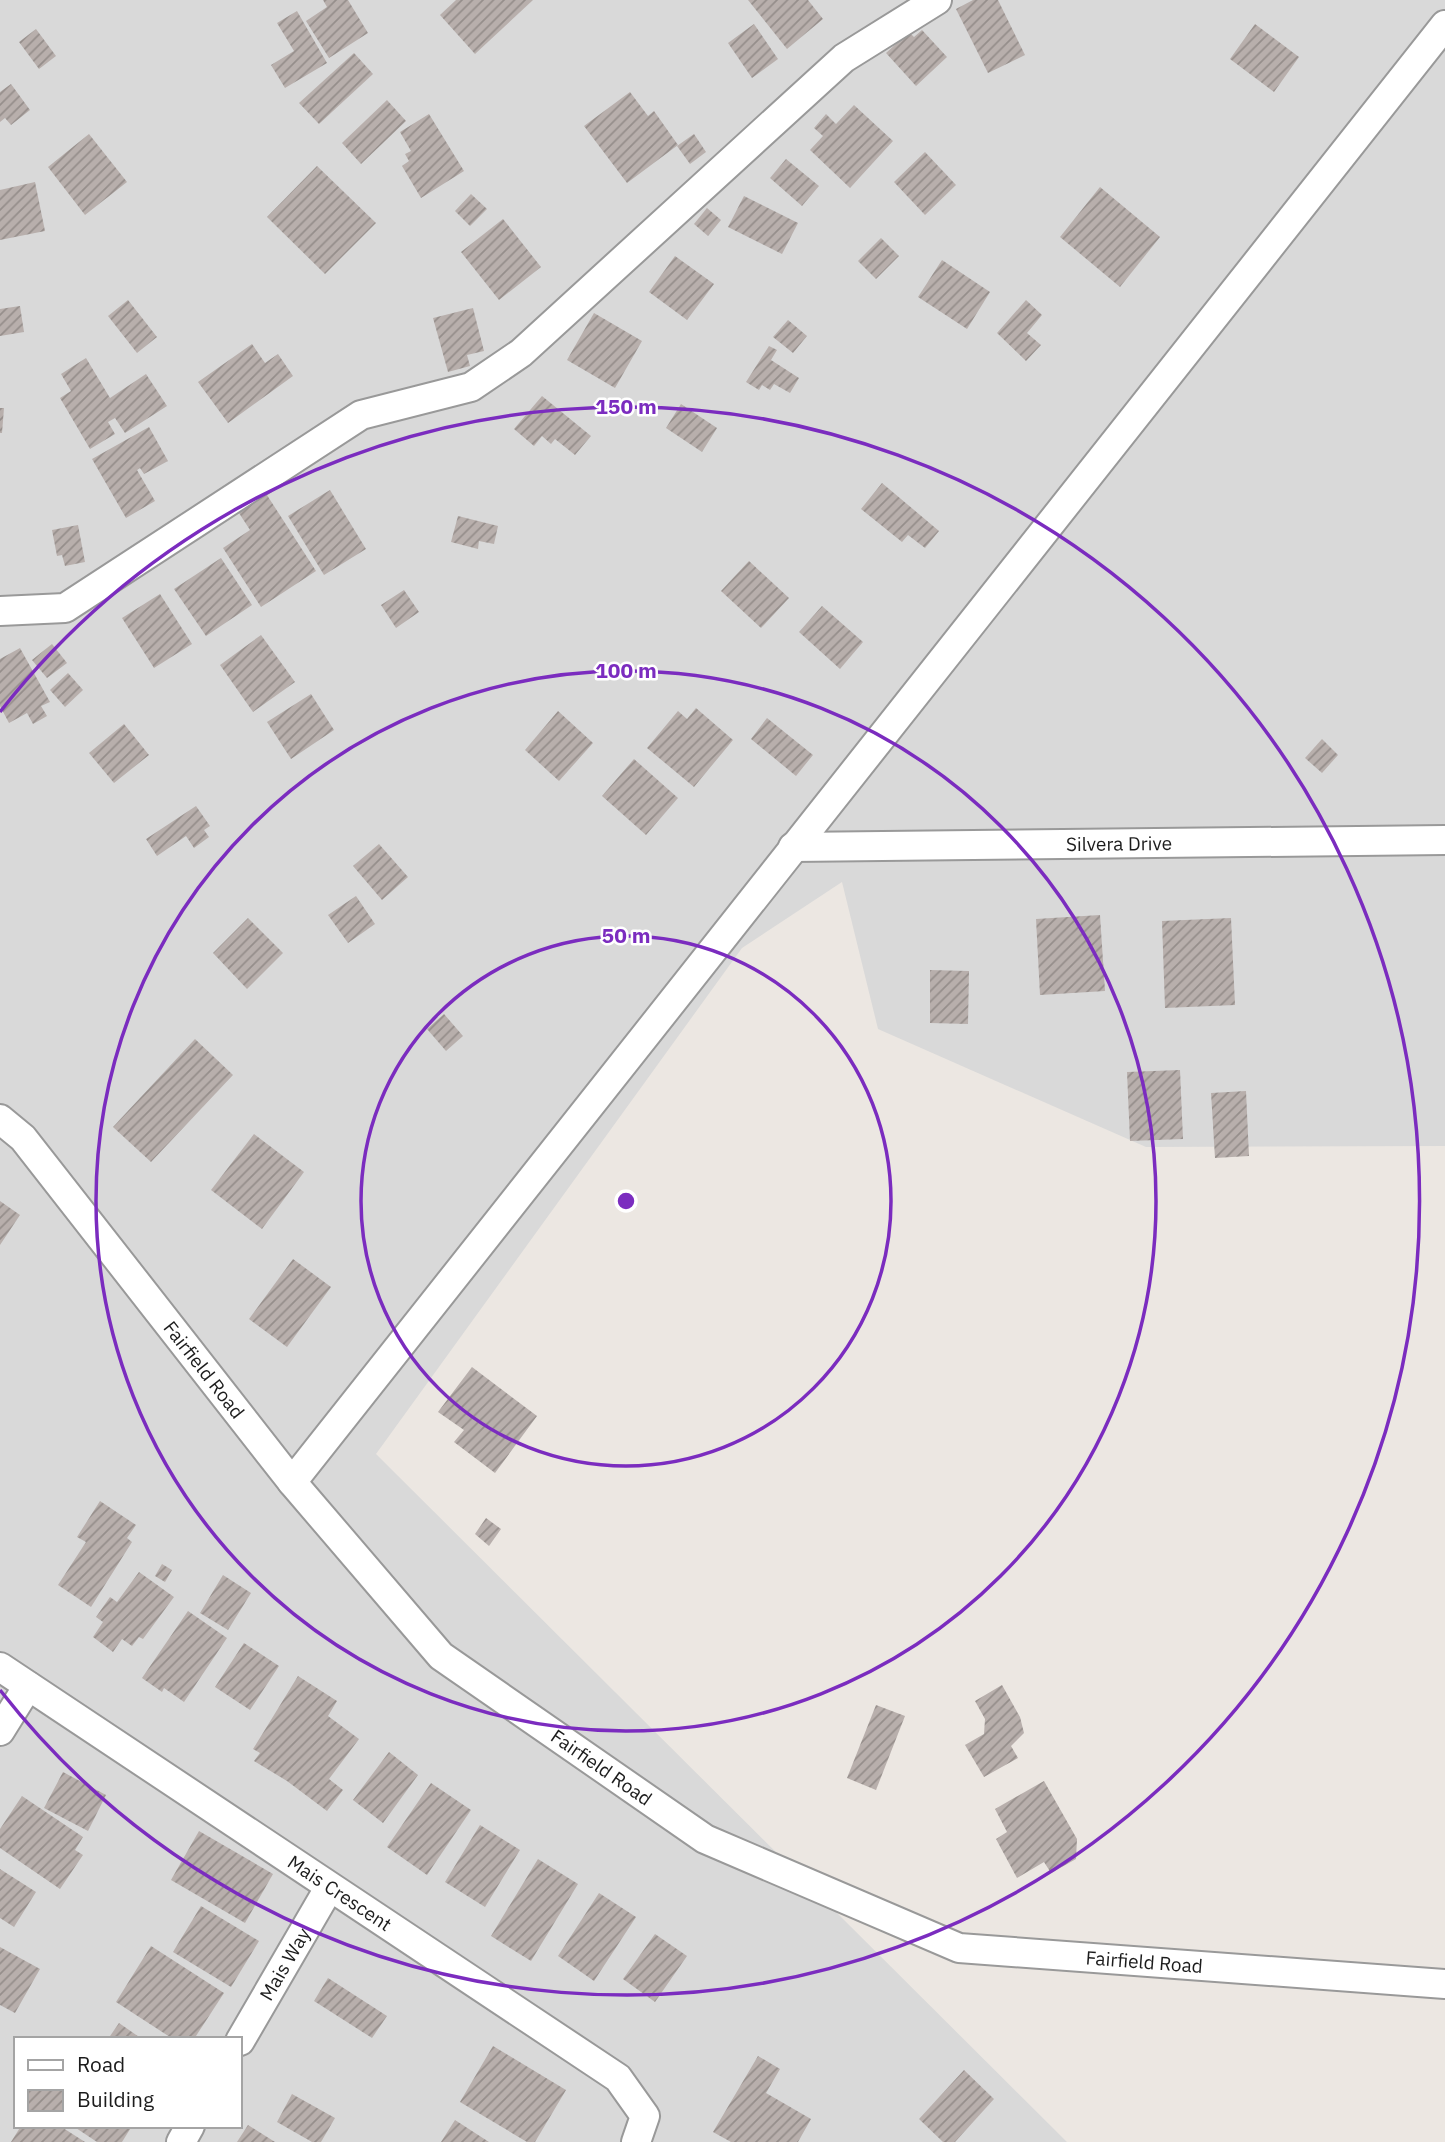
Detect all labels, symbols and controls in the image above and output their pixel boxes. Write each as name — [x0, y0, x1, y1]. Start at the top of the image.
text: 150 m — [595, 392, 657, 420]
text: 100 m — [595, 656, 657, 684]
street label: Silvera Drive — [1066, 831, 1172, 856]
text: 50 m — [602, 921, 650, 949]
centre of rings — [614, 1189, 638, 1213]
street label: Fairfield Road — [159, 1316, 250, 1423]
street label: Fairfield Road — [546, 1724, 657, 1811]
street label: Mais Crescent — [283, 1850, 396, 1936]
street label: Mais Way — [254, 1923, 316, 2005]
street label: Fairfield Road — [1085, 1945, 1204, 1978]
legend — [14, 2037, 242, 2128]
text: Road — [77, 2050, 125, 2078]
text: Building — [77, 2085, 154, 2113]

